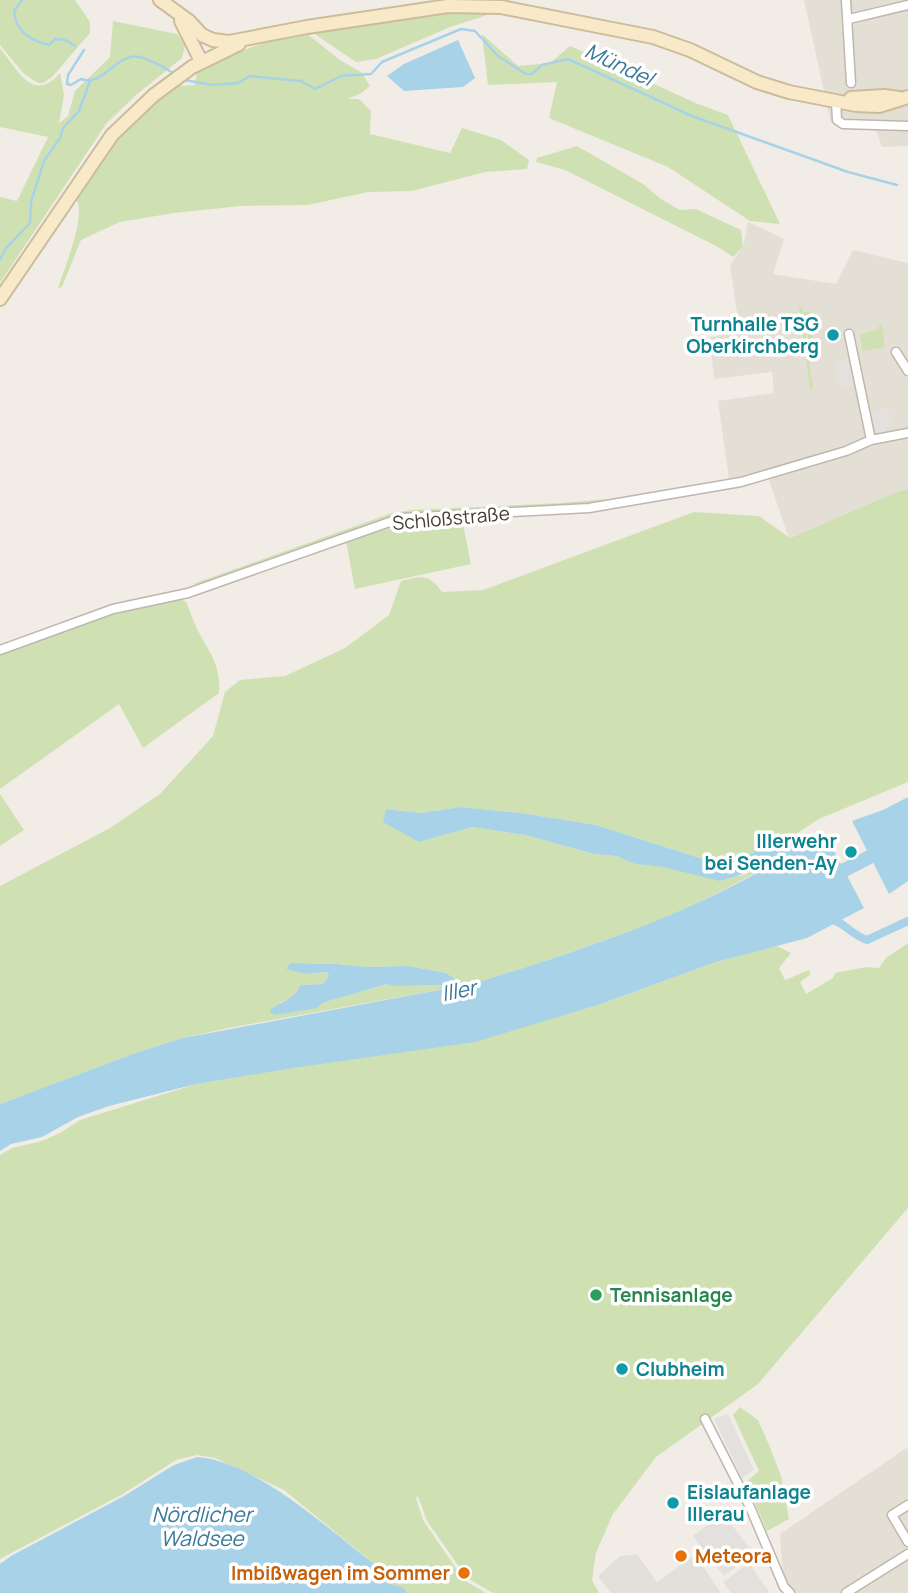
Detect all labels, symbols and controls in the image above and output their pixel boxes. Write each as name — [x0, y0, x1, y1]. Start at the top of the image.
water label: Mündel — [581, 36, 661, 93]
place label: Turnhalle TSG Oberkirchberg — [686, 311, 819, 359]
marker: Turnhalle TSG Oberkirchberg — [825, 327, 841, 343]
street label: Schloßstraße — [391, 500, 511, 536]
place label: Illerwehr bei Senden-Ay — [705, 828, 837, 876]
marker: Illerwehr bei Senden-Ay — [843, 844, 859, 860]
water label: Iller — [439, 973, 481, 1007]
place label: Tennisanlage — [610, 1282, 733, 1308]
marker: Tennisanlage — [588, 1287, 604, 1303]
place label: Clubheim — [636, 1356, 725, 1382]
marker: Clubheim — [614, 1361, 630, 1377]
place label: Eislaufanlage Illerau — [687, 1479, 811, 1527]
marker: Eislaufanlage Illerau — [665, 1495, 681, 1511]
water label: Nördlicher Waldsee — [152, 1500, 255, 1552]
place label: Meteora — [695, 1543, 772, 1569]
marker: Meteora — [673, 1548, 689, 1564]
place label: Imbißwagen im Sommer — [231, 1560, 450, 1586]
marker: Imbißwagen im Sommer — [456, 1565, 472, 1581]

